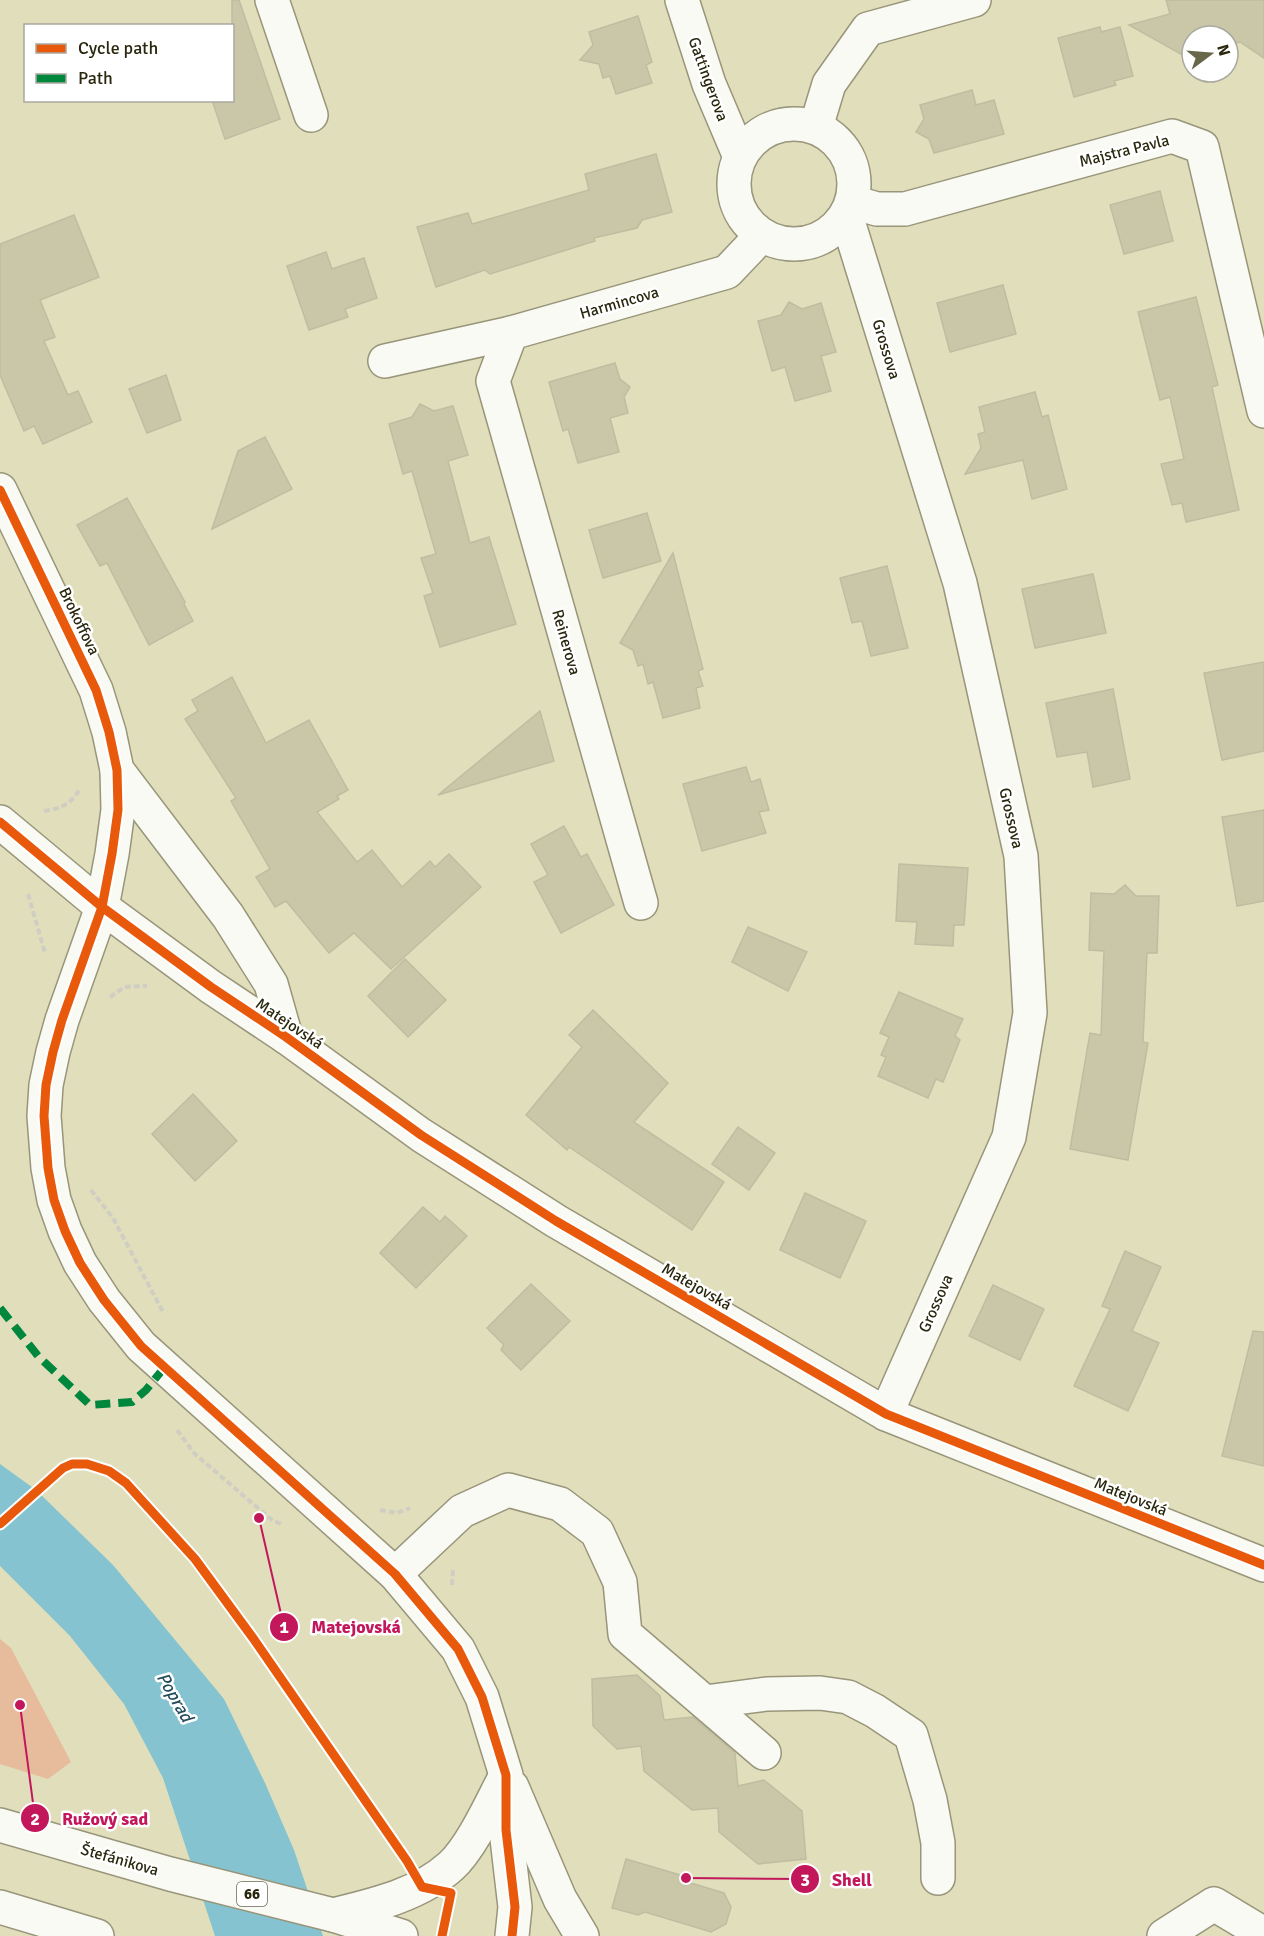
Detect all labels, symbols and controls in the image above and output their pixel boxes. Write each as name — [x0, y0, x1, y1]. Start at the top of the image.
legend — [24, 24, 234, 102]
north arrow — [1180, 24, 1240, 84]
street label: Gattingerova — [684, 34, 733, 124]
text: Cycle path — [78, 37, 158, 59]
text: N — [1212, 42, 1235, 58]
text: Path — [78, 67, 113, 89]
street label: Majstra Pavla — [1077, 130, 1171, 172]
street label: Harmincova — [577, 282, 661, 324]
street label: Grossova — [867, 317, 905, 382]
street label: Brokoffova — [54, 584, 104, 659]
street label: Reinerova — [547, 607, 585, 678]
street label: Grossova — [994, 786, 1028, 851]
street label: Matejovská — [252, 994, 327, 1054]
street label: Matejovská — [658, 1259, 735, 1315]
street label: Grossova — [914, 1271, 958, 1336]
street label: Matejovská — [1091, 1473, 1170, 1521]
callout: Matejovská — [269, 1609, 413, 1645]
text: 1 — [279, 1616, 289, 1638]
text: Matejovská — [311, 1616, 401, 1638]
water label: Poprad — [152, 1668, 199, 1728]
callout: Ružový sad — [20, 1800, 160, 1836]
text: 2 — [30, 1808, 40, 1830]
text: Ružový sad — [62, 1808, 148, 1830]
street label: Štefánikova — [78, 1839, 161, 1881]
callout: Shell — [790, 1861, 884, 1897]
text: 3 — [800, 1869, 810, 1891]
text: Shell — [832, 1869, 872, 1891]
road number: 66 — [237, 1882, 267, 1906]

